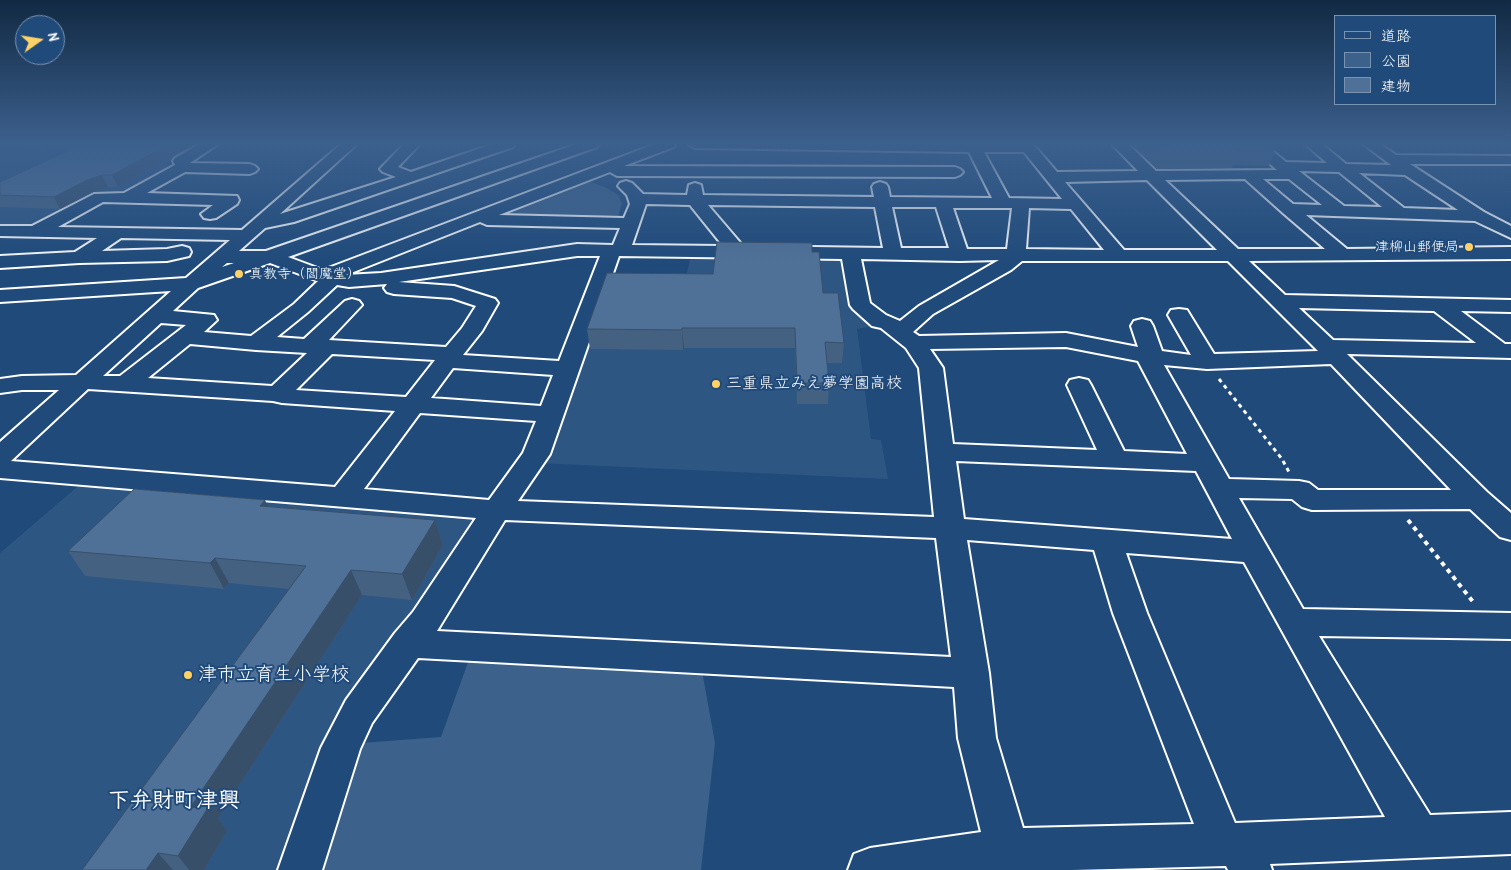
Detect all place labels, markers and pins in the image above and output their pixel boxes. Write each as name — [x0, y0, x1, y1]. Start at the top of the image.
place label: 津柳山郵便局 — [1375, 239, 1459, 255]
marker: 津柳山郵便局 — [1463, 241, 1475, 253]
place label: 真教寺（閻魔堂） — [249, 266, 361, 282]
marker: 真教寺（閻魔堂） — [233, 268, 245, 280]
place label: 三重県立みえ夢学園高校 — [726, 374, 902, 394]
marker: 三重県立みえ夢学園高校 — [710, 378, 722, 390]
place label: 津市立育生小学校 — [198, 664, 350, 686]
marker: 津市立育生小学校 — [182, 669, 194, 681]

